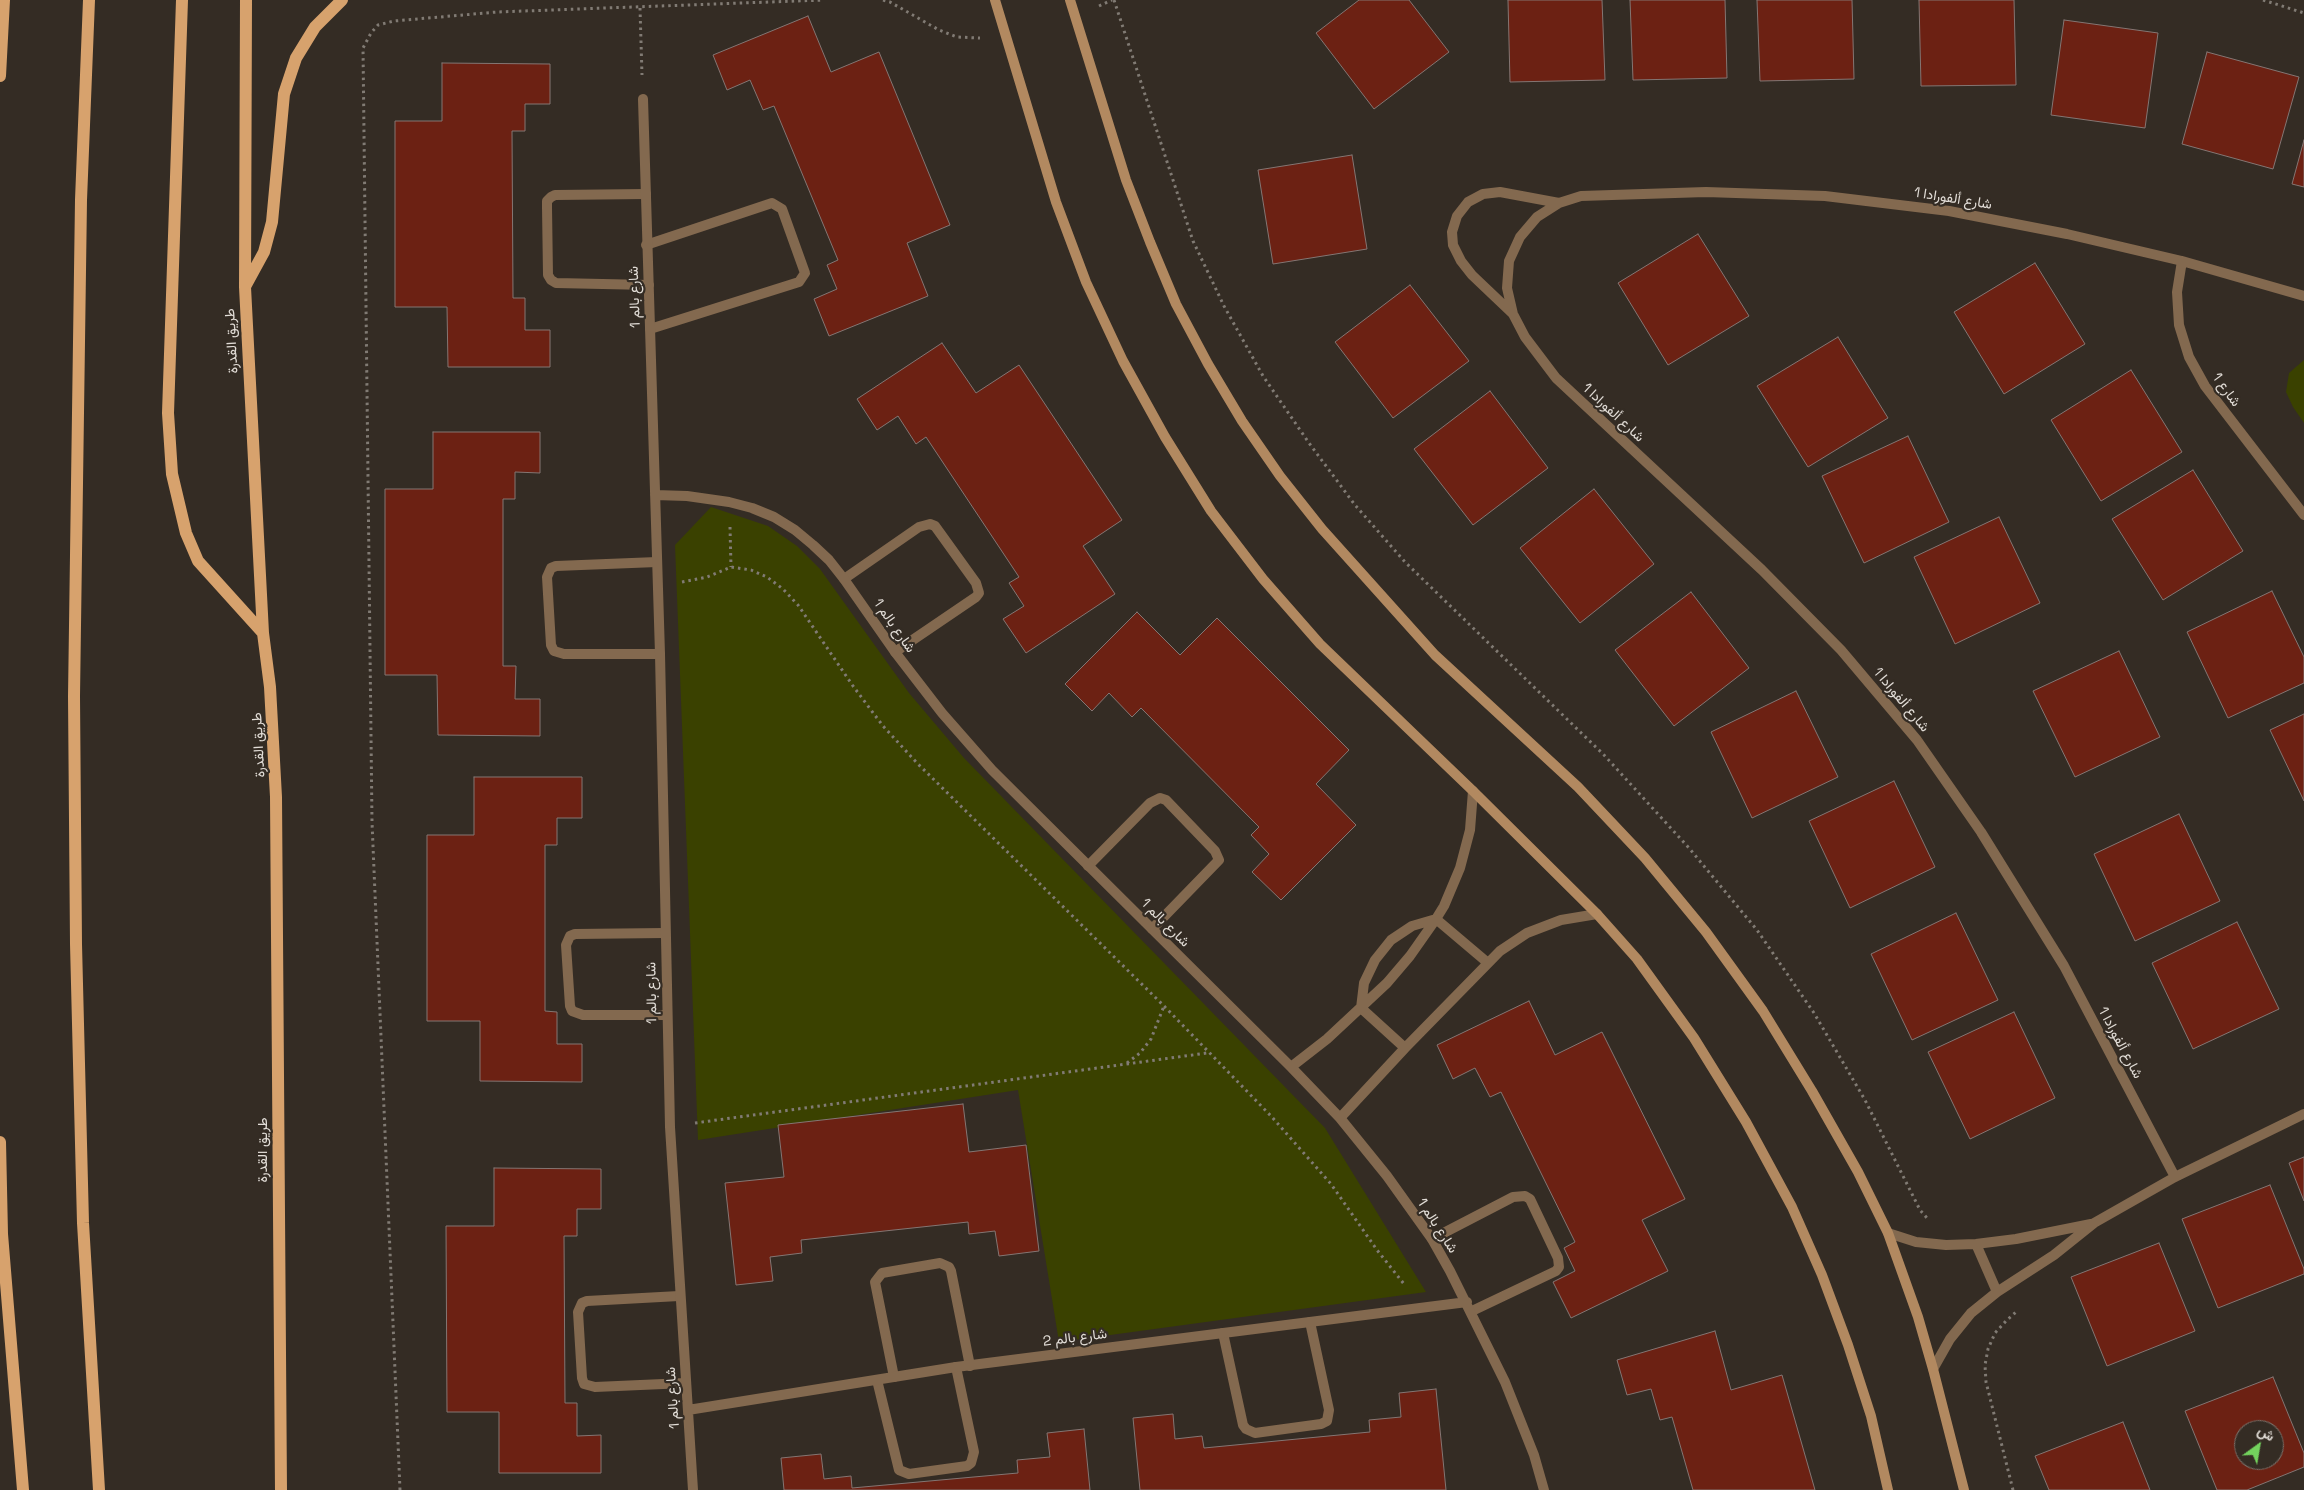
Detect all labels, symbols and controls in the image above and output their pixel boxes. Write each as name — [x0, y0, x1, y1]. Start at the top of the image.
street label: شارع ألفورادا 1 — [1913, 185, 1993, 213]
street label: شارع بالم 1 — [626, 266, 644, 328]
street label: طريق القدرة — [222, 308, 242, 374]
street label: شارع 1 — [2208, 370, 2244, 410]
street label: شارع ألفورادا 1 — [1578, 380, 1648, 446]
street label: شارع بالم 1 — [869, 596, 919, 656]
street label: شارع ألفورادا 1 — [1869, 664, 1933, 736]
street label: طريق القدرة — [249, 712, 269, 778]
street label: شارع بالم 1 — [1137, 895, 1193, 951]
street label: شارع بالم 1 — [643, 962, 661, 1024]
street label: شارع ألفورادا 1 — [2094, 1004, 2146, 1082]
street label: طريق القدرة — [255, 1117, 271, 1183]
street label: شارع بالم 1 — [1413, 1195, 1461, 1257]
street label: شارع بالم 2 — [1042, 1326, 1108, 1350]
street label: شارع بالم 1 — [662, 1367, 684, 1429]
north arrow — [2234, 1420, 2284, 1470]
text: ش — [2255, 1421, 2278, 1445]

